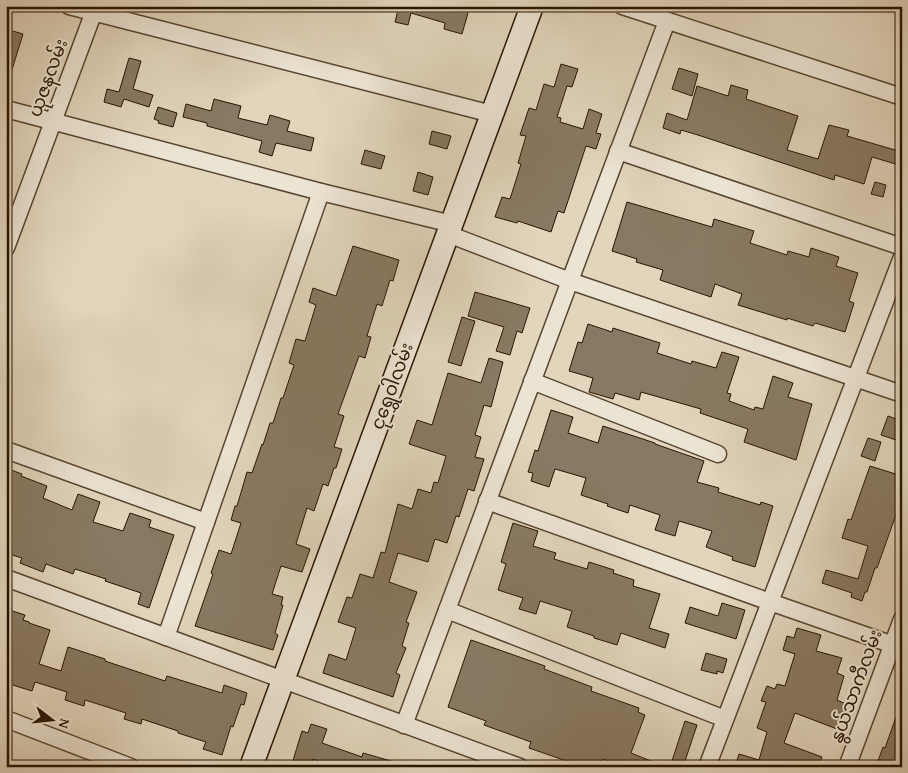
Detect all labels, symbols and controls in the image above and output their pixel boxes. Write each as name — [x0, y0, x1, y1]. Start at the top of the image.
street label: ယုဇနလမ်း — [21, 35, 76, 121]
street label: ငုရွှေဝါလမ်း — [363, 339, 422, 434]
street label: နွယ်သာကီလမ်း — [822, 625, 890, 747]
north arrow — [28, 696, 78, 746]
text: N — [53, 716, 75, 731]

